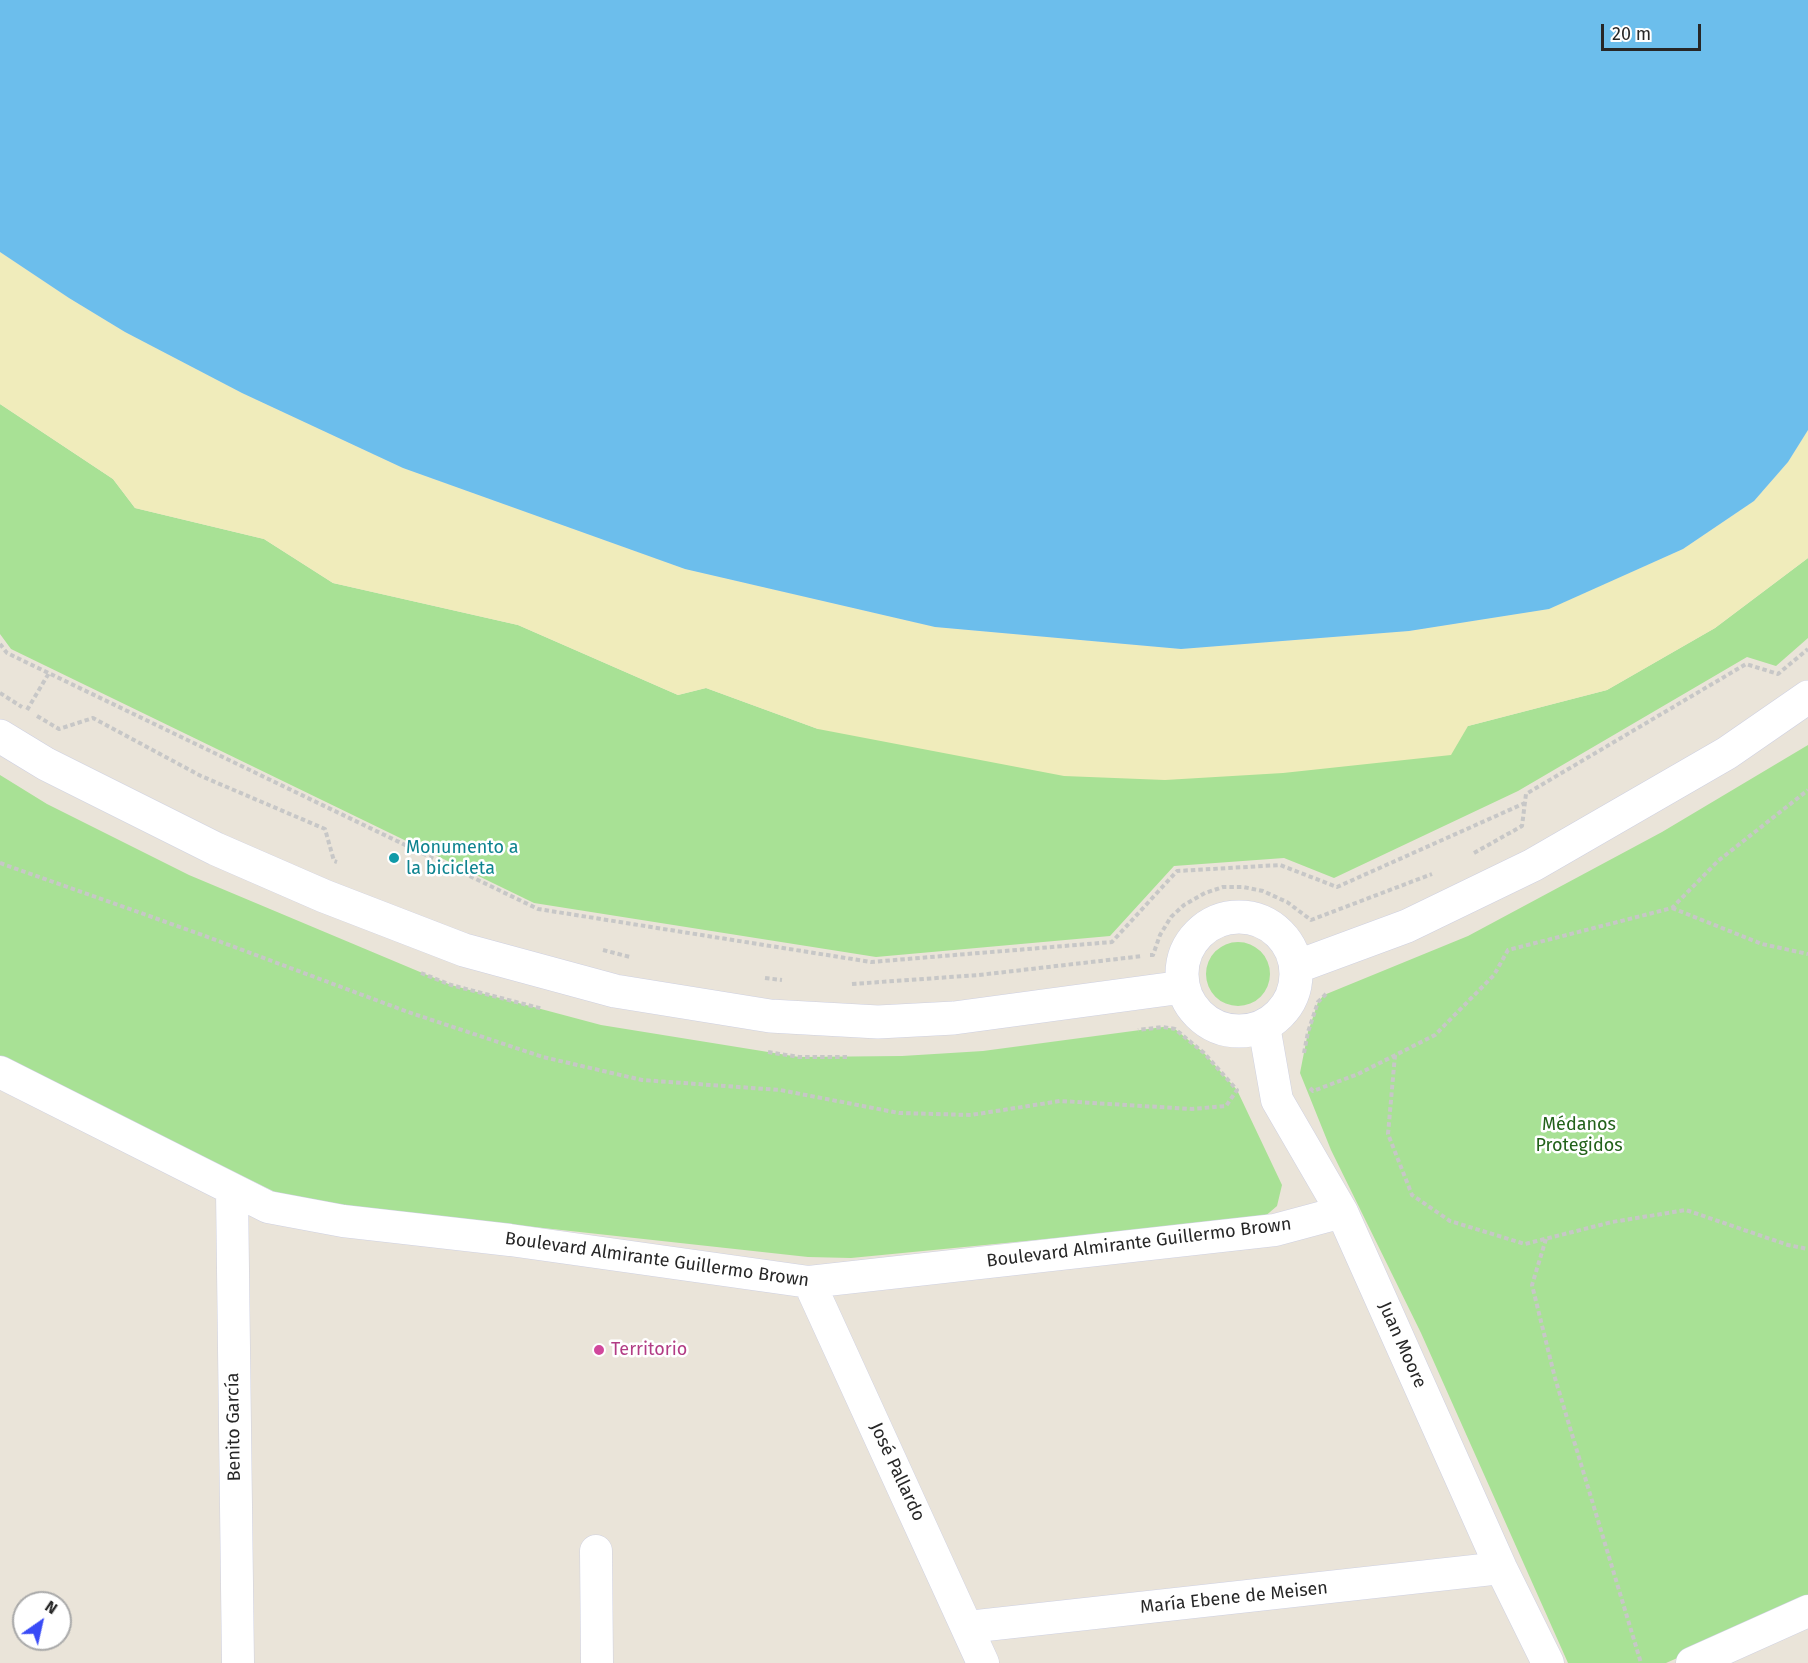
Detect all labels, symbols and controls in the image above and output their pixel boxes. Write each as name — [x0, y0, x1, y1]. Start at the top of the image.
scale bar — [1604, 12, 1704, 50]
text: 20 m — [1612, 23, 1651, 45]
place label: Monumento a la bicicleta — [406, 837, 519, 880]
marker: Monumento a la bicicleta — [387, 851, 401, 865]
park label: Médanos Protegidos — [1535, 1114, 1623, 1156]
street label: Boulevard Almirante Guillermo Brown — [985, 1214, 1293, 1272]
street label: Boulevard Almirante Guillermo Brown — [504, 1228, 810, 1292]
street label: Juan Moore — [1373, 1298, 1431, 1392]
place label: Territorio — [611, 1339, 687, 1361]
marker: Territorio — [592, 1343, 606, 1357]
street label: Benito García — [222, 1372, 246, 1482]
street label: José Pallardo — [865, 1419, 929, 1525]
street label: María Ebene de Meisen — [1139, 1577, 1329, 1619]
north arrow — [12, 1591, 72, 1651]
text: N — [42, 1596, 61, 1618]

